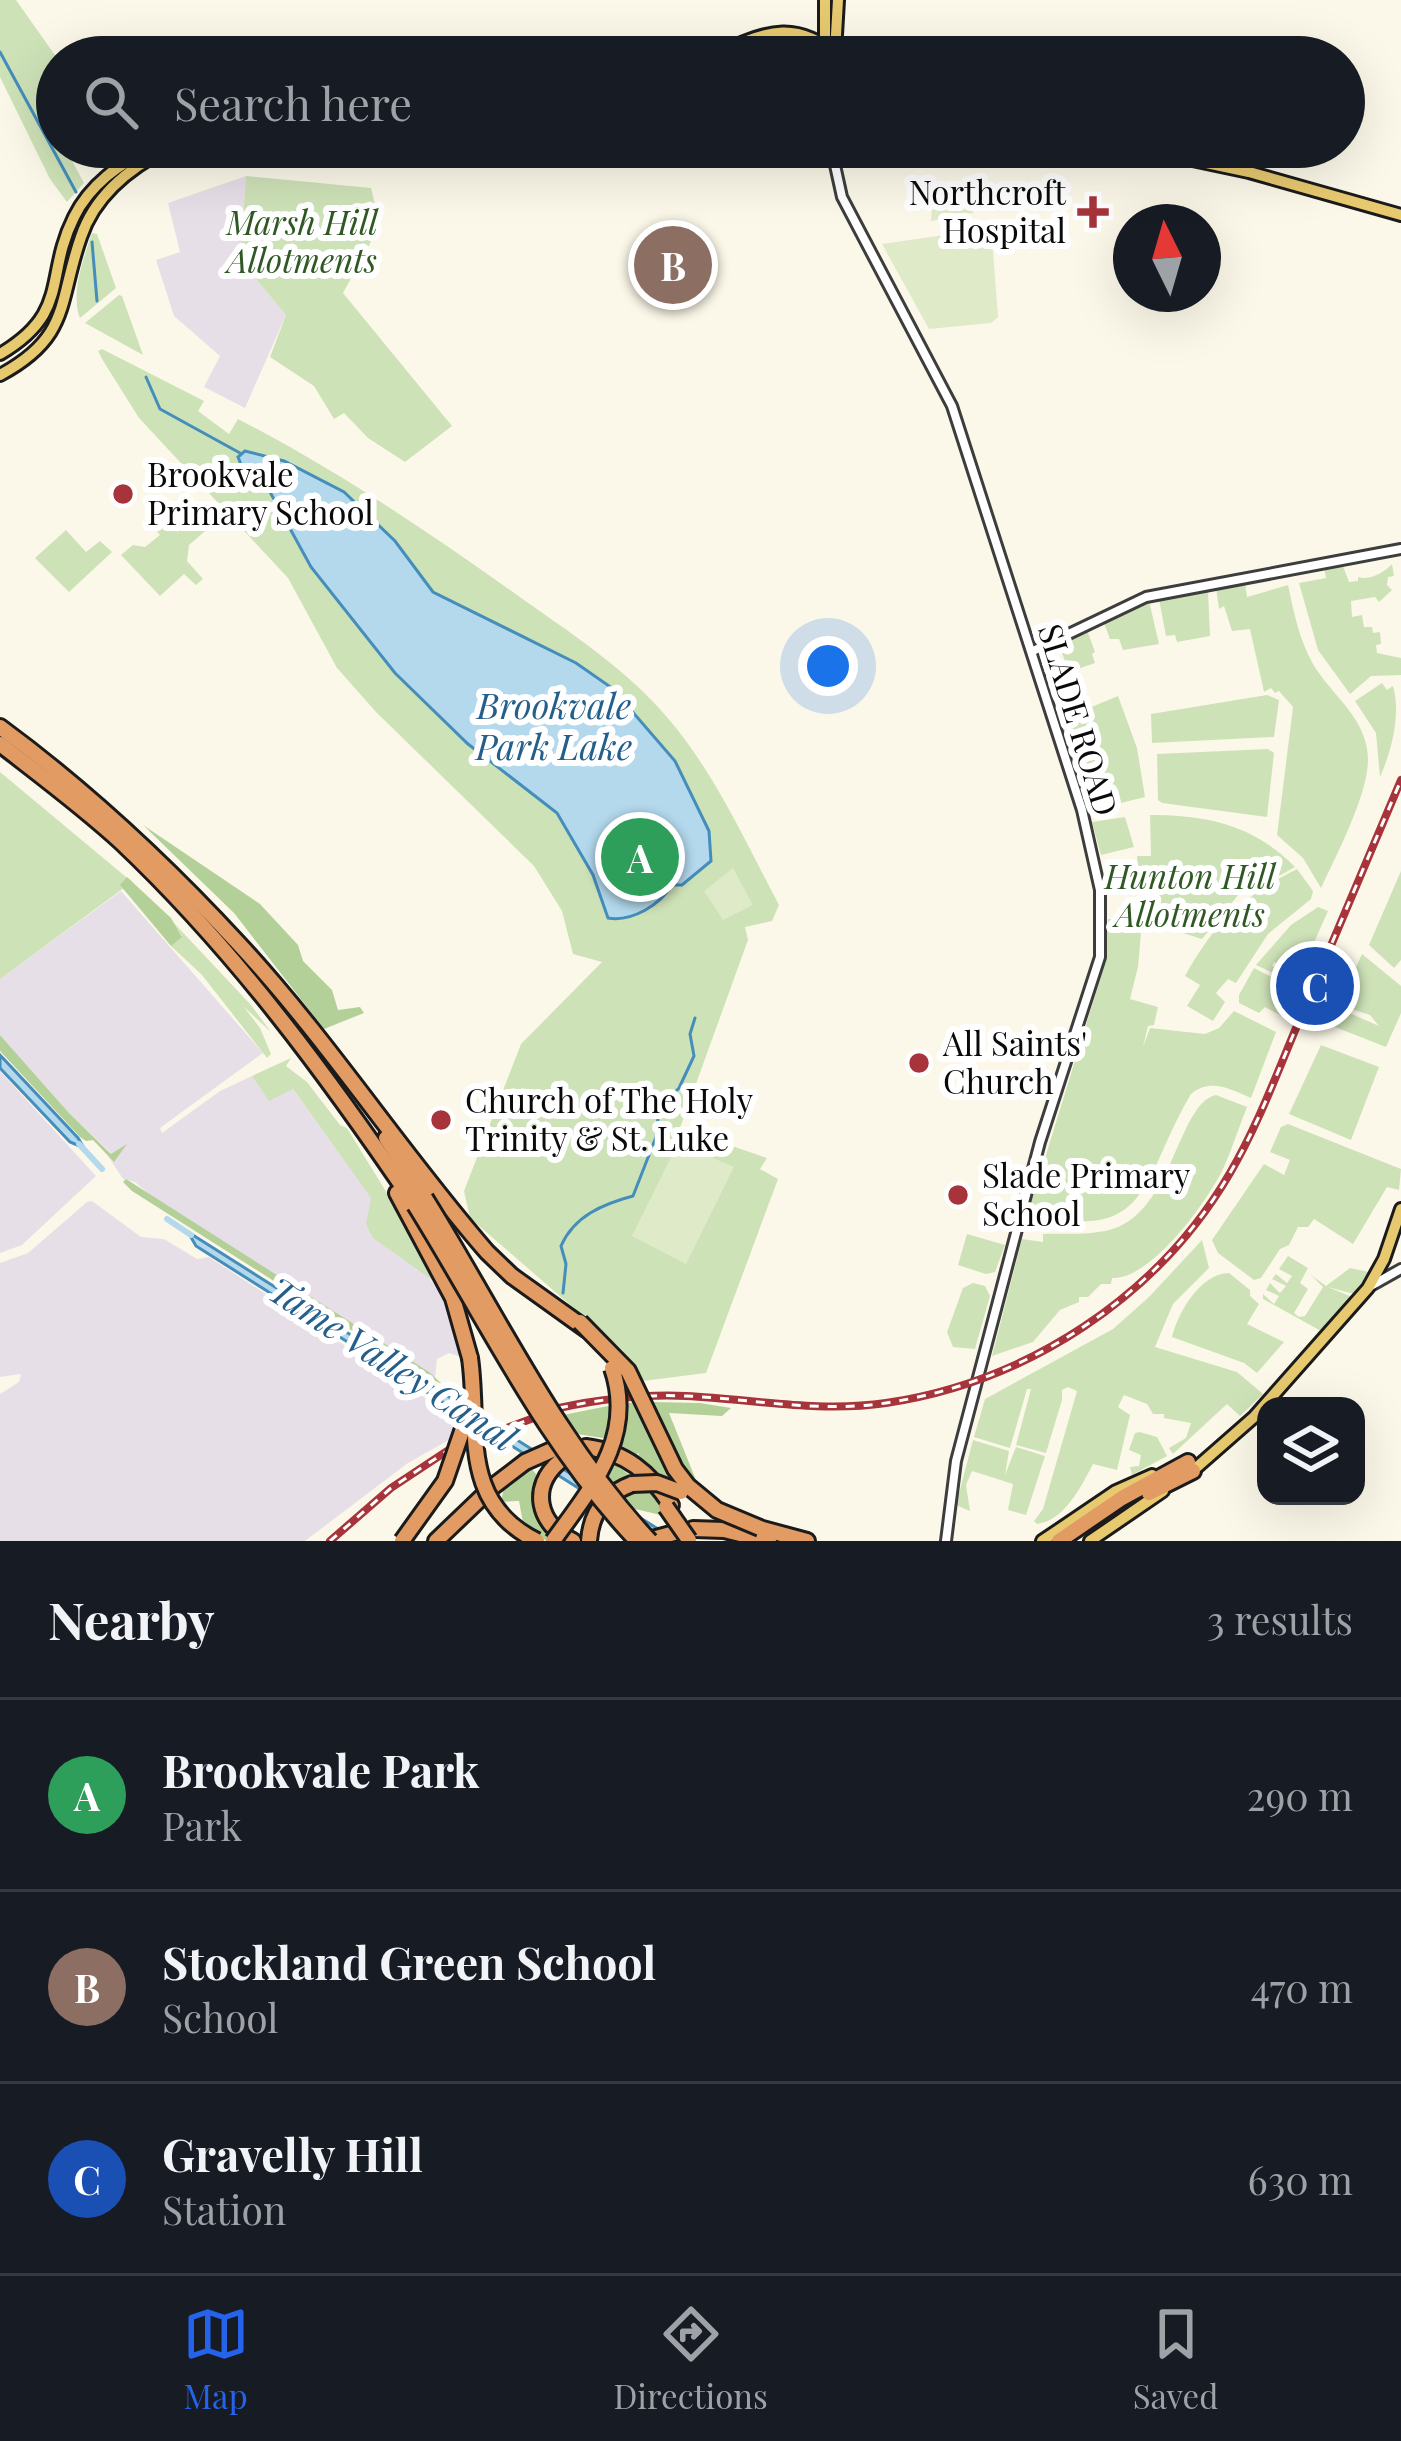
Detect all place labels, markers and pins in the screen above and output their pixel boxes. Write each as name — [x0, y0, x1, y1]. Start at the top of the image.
place label: Northcroft Hospital — [909, 169, 1067, 251]
marker: Northcroft Hospital — [1077, 196, 1109, 228]
pin: B — [634, 220, 712, 310]
place label: Brookvale Primary School — [147, 451, 374, 533]
marker: Brookvale Primary School — [110, 481, 136, 507]
pin: A — [601, 812, 679, 902]
pin: C — [1276, 941, 1354, 1031]
place label: All Saints' Church — [942, 1020, 1087, 1102]
marker: All Saints' Church — [906, 1050, 932, 1076]
place label: Church of The Holy Trinity & St. Luke — [465, 1077, 754, 1159]
marker: Church of The Holy Trinity & St. Luke — [428, 1107, 454, 1133]
place label: Slade Primary School — [982, 1152, 1191, 1234]
marker: Slade Primary School — [945, 1182, 971, 1208]

